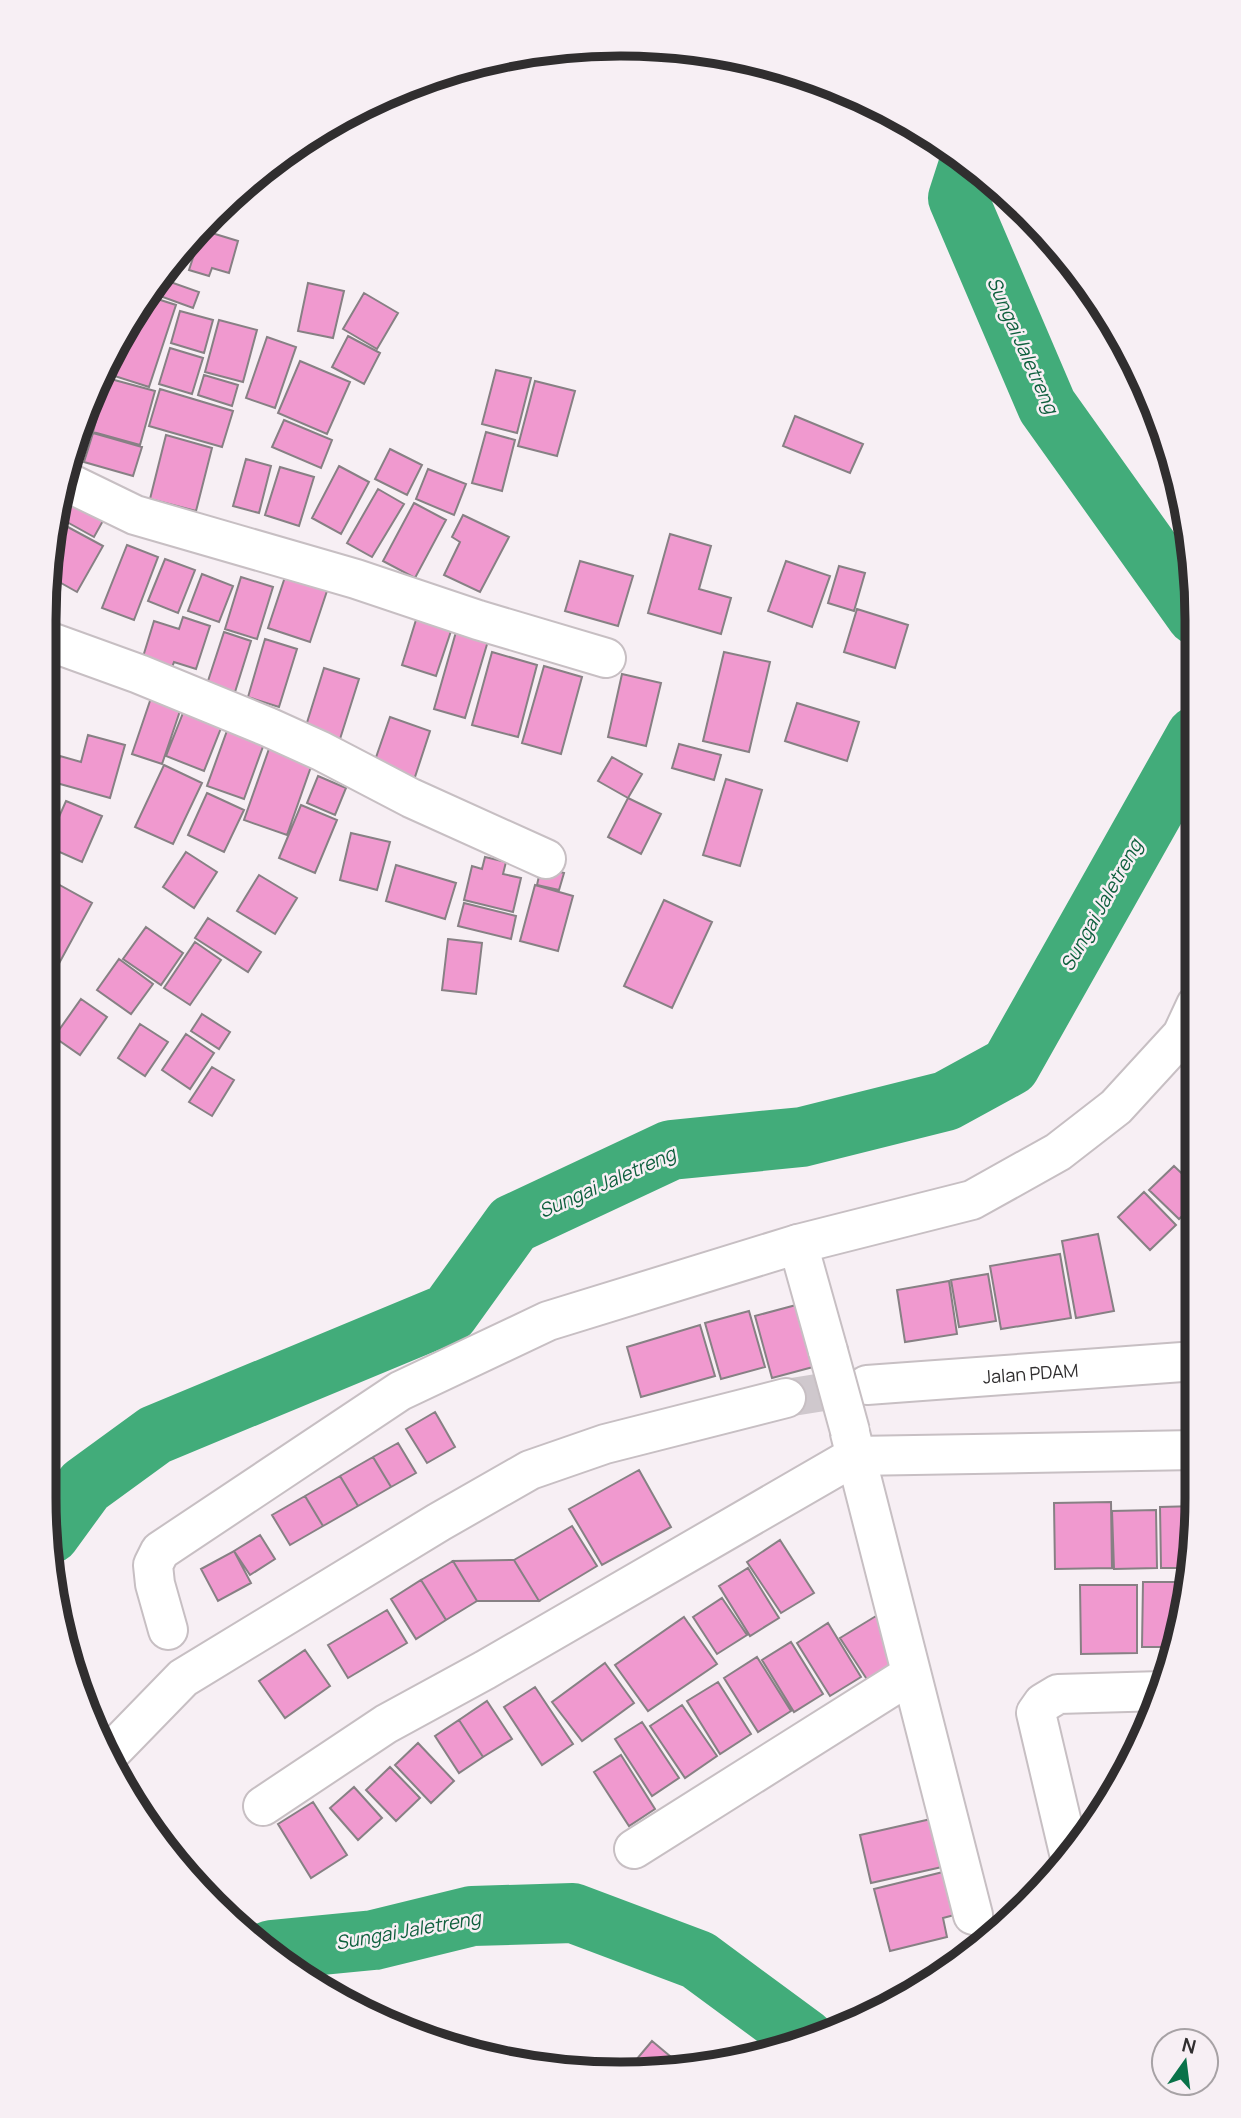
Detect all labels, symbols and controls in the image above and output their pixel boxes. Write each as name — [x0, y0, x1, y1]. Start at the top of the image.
water label: Sungai Jaletreng — [981, 273, 1065, 419]
water label: Sungai Jaletreng — [1054, 833, 1149, 976]
water label: Sungai Jaletreng — [535, 1140, 681, 1224]
street label: Jalan PDAM — [982, 1358, 1079, 1389]
water label: Sungai Jaletreng — [333, 1904, 484, 1956]
north arrow — [1150, 2027, 1220, 2097]
text: N — [1179, 2031, 1199, 2060]

